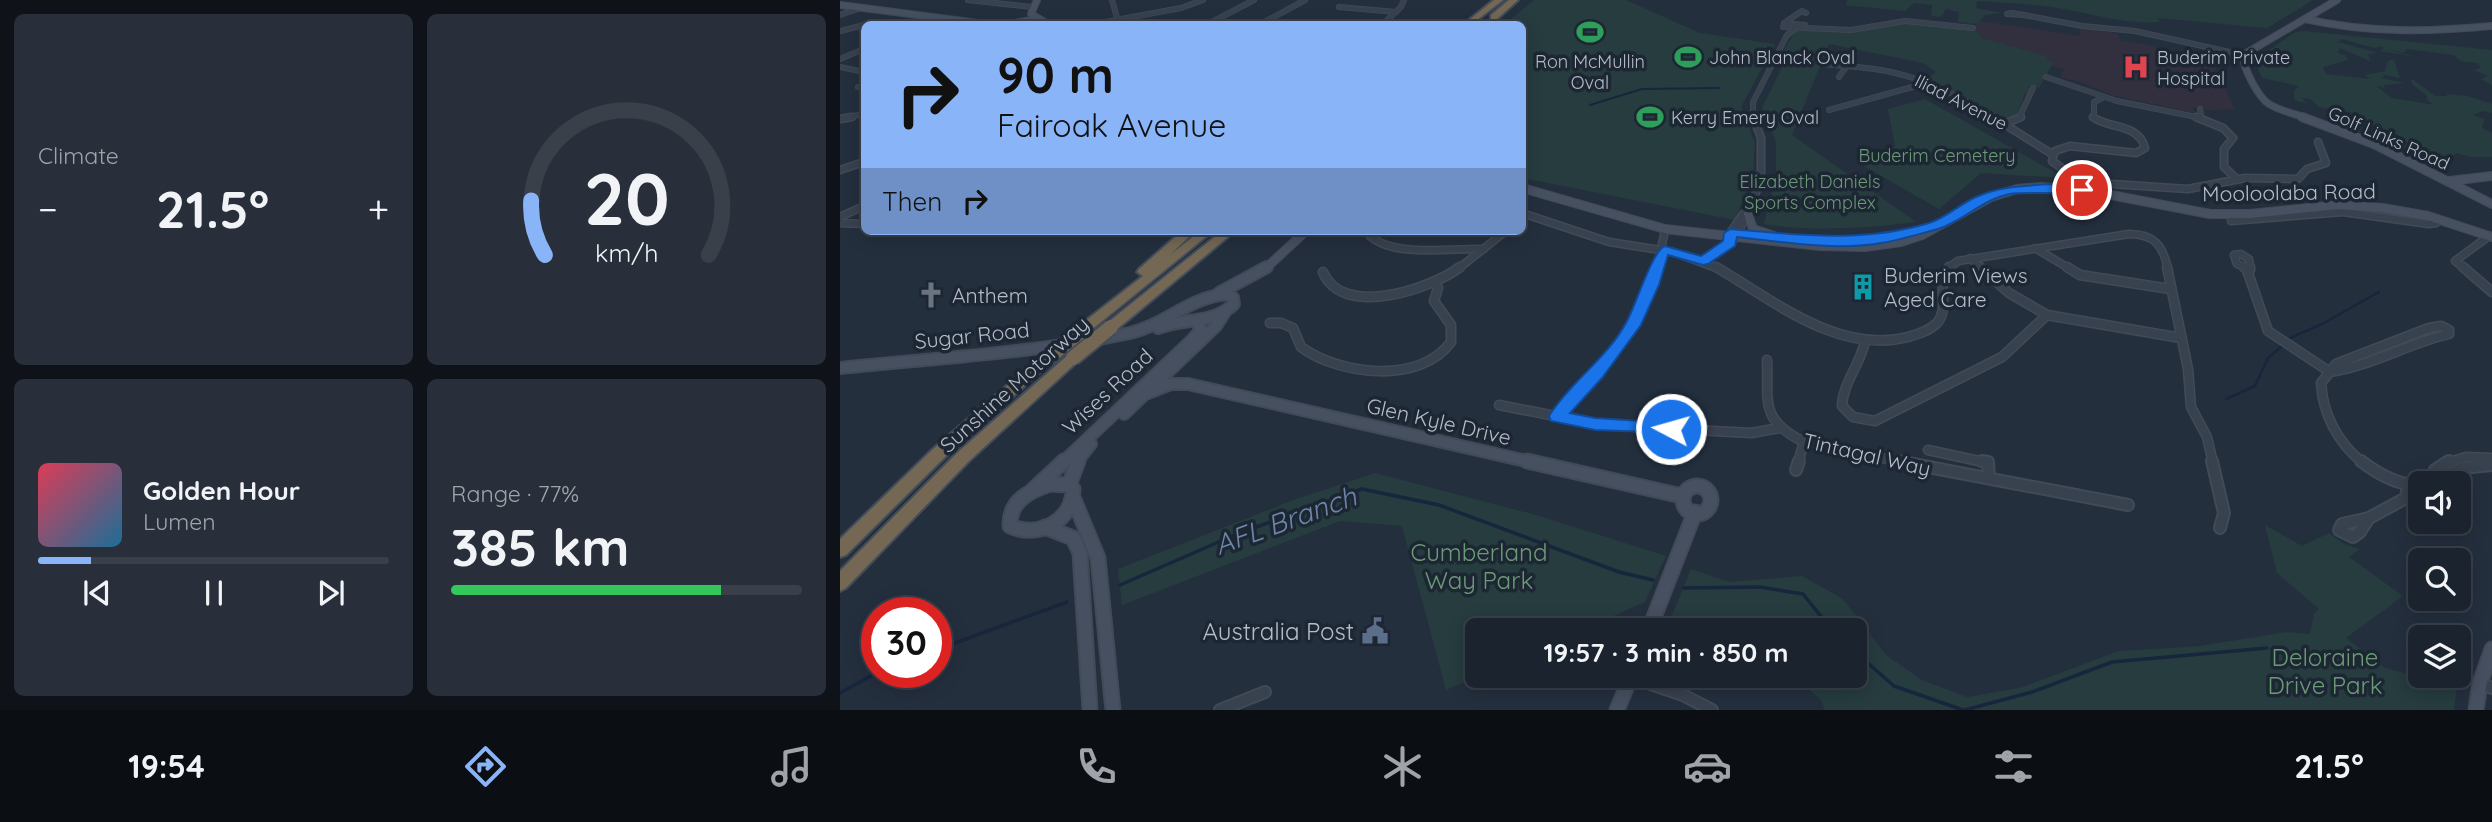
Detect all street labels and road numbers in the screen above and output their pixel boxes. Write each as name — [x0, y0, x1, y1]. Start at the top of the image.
street label: Iliad Avenue — [1911, 69, 2011, 135]
street label: Golf Links Road — [2325, 101, 2453, 175]
street label: Mooloolaba Road — [2202, 177, 2376, 207]
street label: Sunshine Motorway — [934, 310, 1094, 458]
street label: Sugar Road — [913, 316, 1031, 354]
street label: Wises Road — [1056, 343, 1158, 439]
street label: Glen Kyle Drive — [1364, 392, 1514, 450]
street label: Tintagal Way — [1801, 427, 1933, 481]

